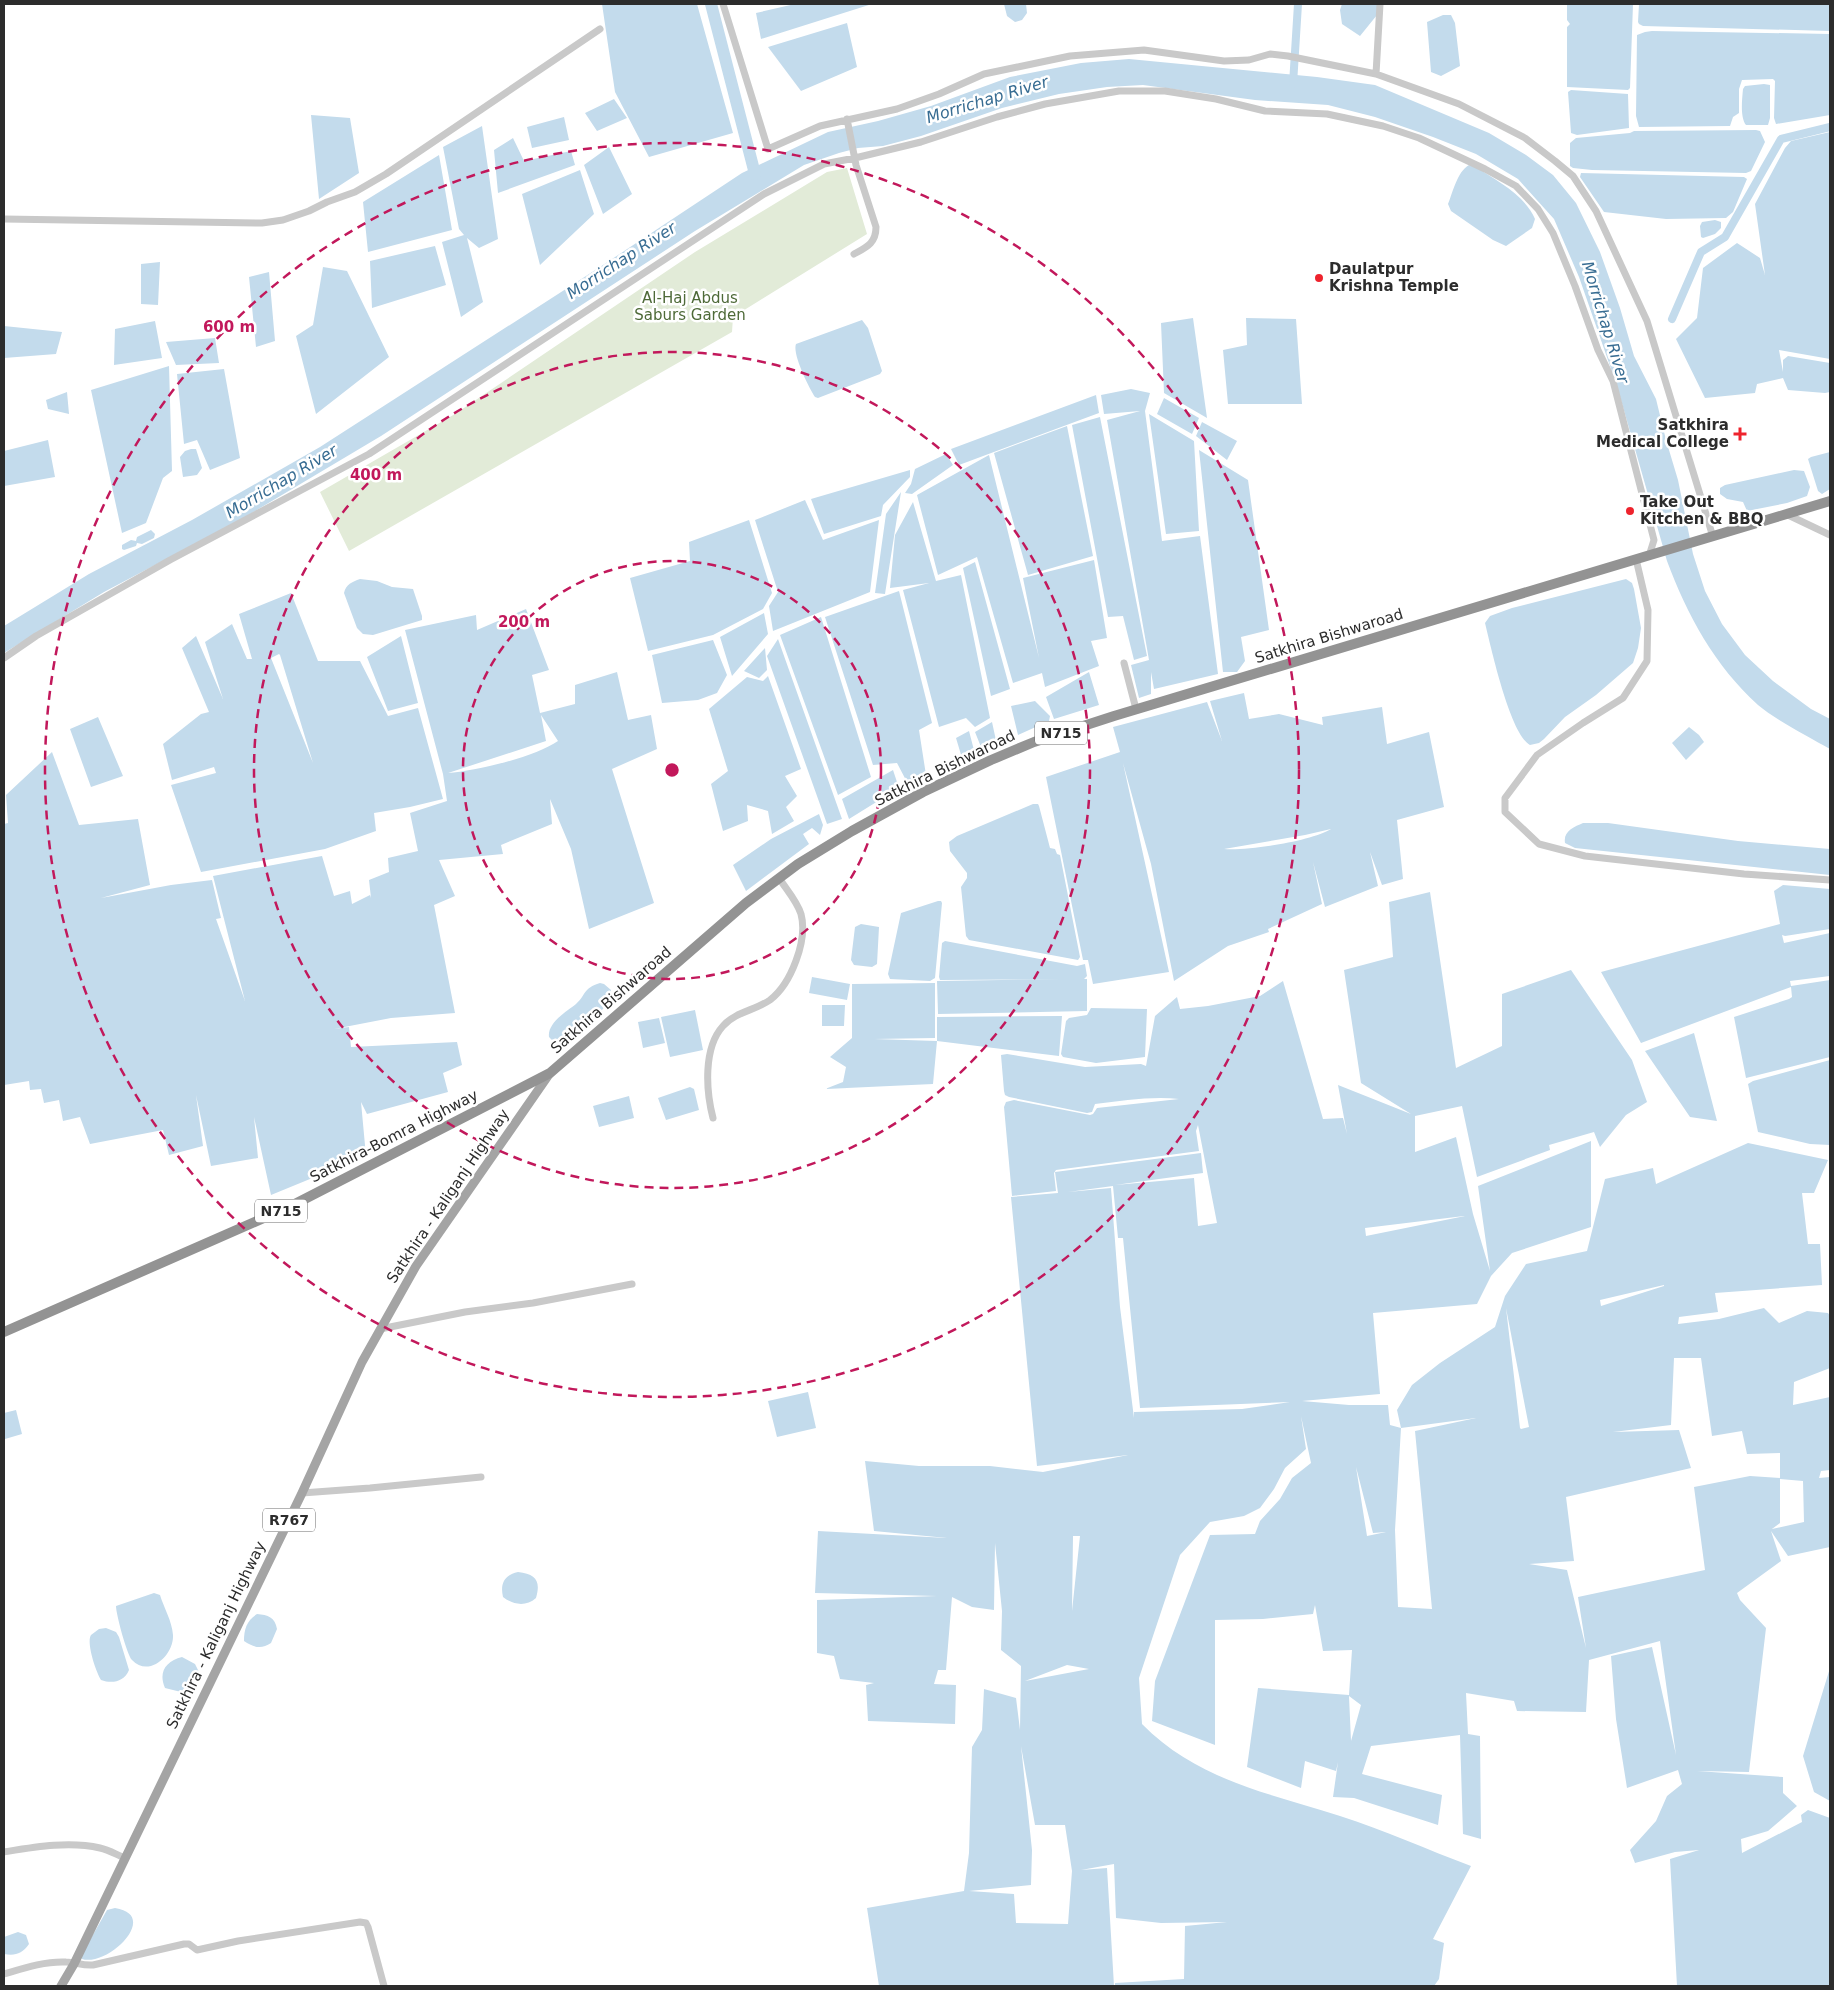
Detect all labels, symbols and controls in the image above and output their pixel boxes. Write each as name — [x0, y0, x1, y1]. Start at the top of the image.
water label: Morrichap River — [924, 71, 1052, 127]
water label: Morrichap River — [563, 217, 681, 303]
water label: Morrichap River — [1578, 259, 1634, 387]
place label: Daulatpur Krishna Temple — [1329, 260, 1459, 295]
marker: Daulatpur Krishna Temple — [1313, 272, 1325, 284]
park label: Al-Haj Abdus Saburs Garden — [634, 289, 746, 324]
text: 600 m — [203, 318, 255, 336]
place label: Satkhira Medical College — [1596, 416, 1729, 451]
marker: Satkhira Medical College — [1733, 427, 1747, 441]
water label: Morrichap River — [222, 440, 342, 522]
text: 400 m — [350, 466, 402, 484]
place label: Take Out Kitchen & BBQ — [1640, 493, 1764, 528]
marker: Take Out Kitchen & BBQ — [1624, 505, 1636, 517]
street label: Satkhira Bishwaroad — [1253, 605, 1405, 667]
text: 200 m — [498, 613, 550, 631]
road number: N715 — [1035, 721, 1087, 744]
street label: Satkhira Bishwaroad — [872, 726, 1018, 810]
centre of rings — [663, 761, 681, 779]
street label: Satkhira Bishwaroad — [547, 943, 675, 1057]
street label: Satkhira-Bomra Highway — [307, 1086, 481, 1186]
street label: Satkhira - Kaliganj Highway — [383, 1105, 513, 1287]
road number: N715 — [255, 1200, 307, 1222]
road number: R767 — [263, 1508, 315, 1532]
street label: Satkhira - Kaliganj Highway — [163, 1538, 269, 1732]

